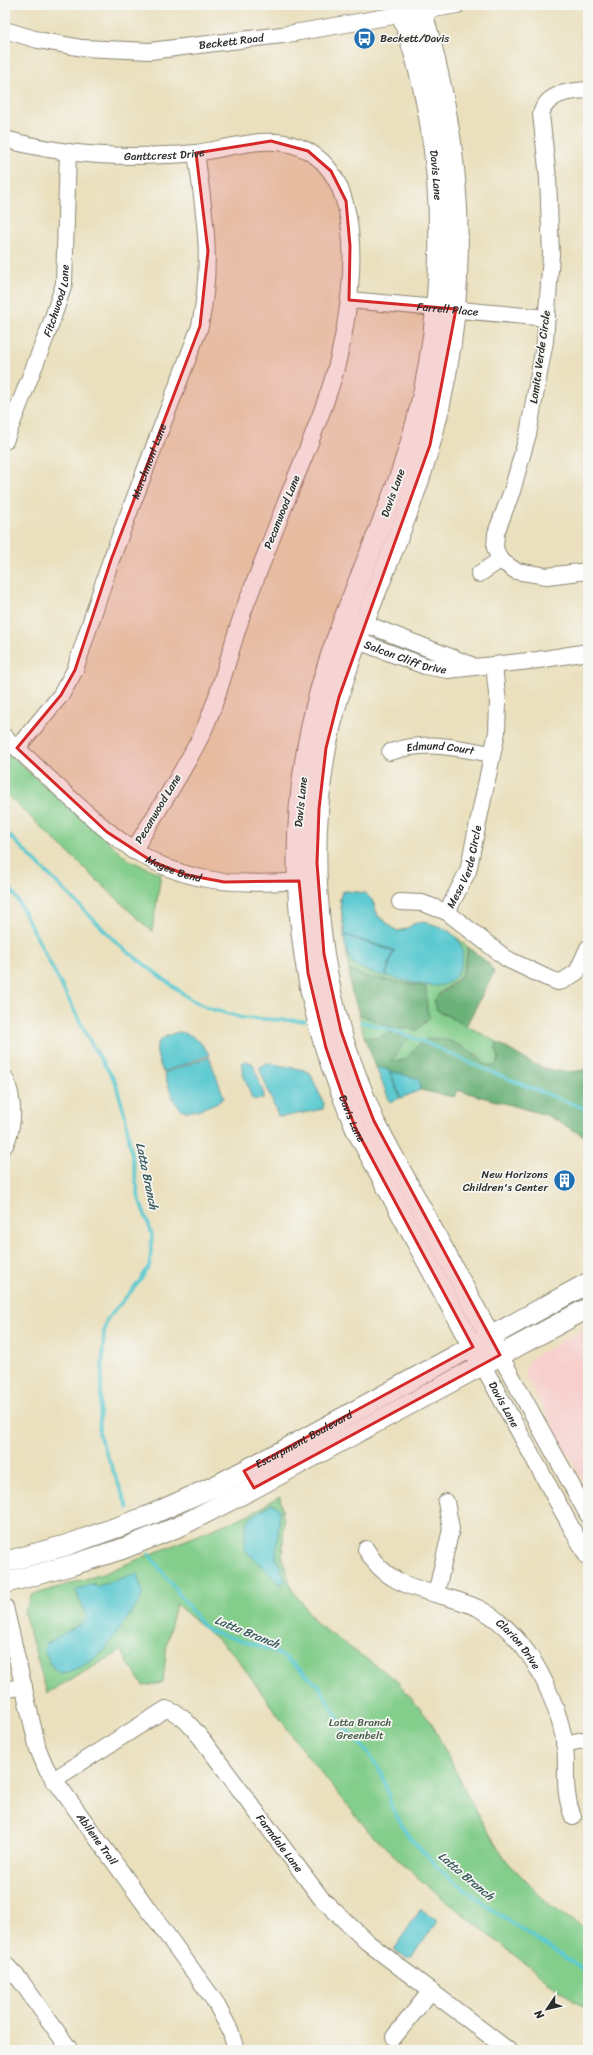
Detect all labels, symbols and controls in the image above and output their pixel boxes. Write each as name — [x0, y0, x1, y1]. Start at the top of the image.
bus stop icon: Beckett/Davis — [352, 25, 378, 51]
street label: Beckett Road — [198, 28, 266, 55]
place label: Beckett/Davis — [380, 29, 450, 48]
street label: Ganttcrest Drive — [124, 142, 206, 165]
street label: Davis Lane — [424, 149, 448, 201]
street label: Fitchwood Lane — [37, 264, 74, 340]
street label: Farrell Place — [416, 297, 480, 321]
street label: Lomita Verde Circle — [524, 309, 556, 405]
street label: Marchmont Lane — [126, 420, 172, 502]
street label: Davis Lane — [375, 466, 411, 520]
street label: Pecanwood Lane — [259, 471, 306, 552]
street label: Salcon Cliff Drive — [361, 635, 449, 679]
street label: Edmund Court — [405, 736, 476, 760]
street label: Pecanwood Lane — [130, 770, 187, 847]
street label: Davis Lane — [289, 776, 313, 828]
street label: Mesa Verde Circle — [441, 823, 487, 911]
street label: Magee Bend — [142, 849, 205, 888]
street label: Davis Lane — [334, 1092, 371, 1146]
water label: Latta Branch — [129, 1140, 165, 1213]
place label: New Horizons Children's Center — [463, 1165, 549, 1197]
building icon: New Horizons Children's Center — [551, 1167, 577, 1193]
street label: Davis Lane — [484, 1378, 525, 1431]
street label: Escarpment Boulevard — [251, 1404, 357, 1473]
water label: Latta Branch — [211, 1609, 284, 1656]
street label: Clarion Drive — [492, 1613, 546, 1673]
park label: Latta Branch Greenbelt — [329, 1713, 391, 1745]
street label: Abilene Trail — [71, 1808, 123, 1870]
street label: Farmdale Lane — [251, 1810, 308, 1877]
water label: Latta Branch — [433, 1846, 500, 1907]
north arrow — [527, 1989, 567, 2029]
text: N — [529, 2006, 550, 2024]

